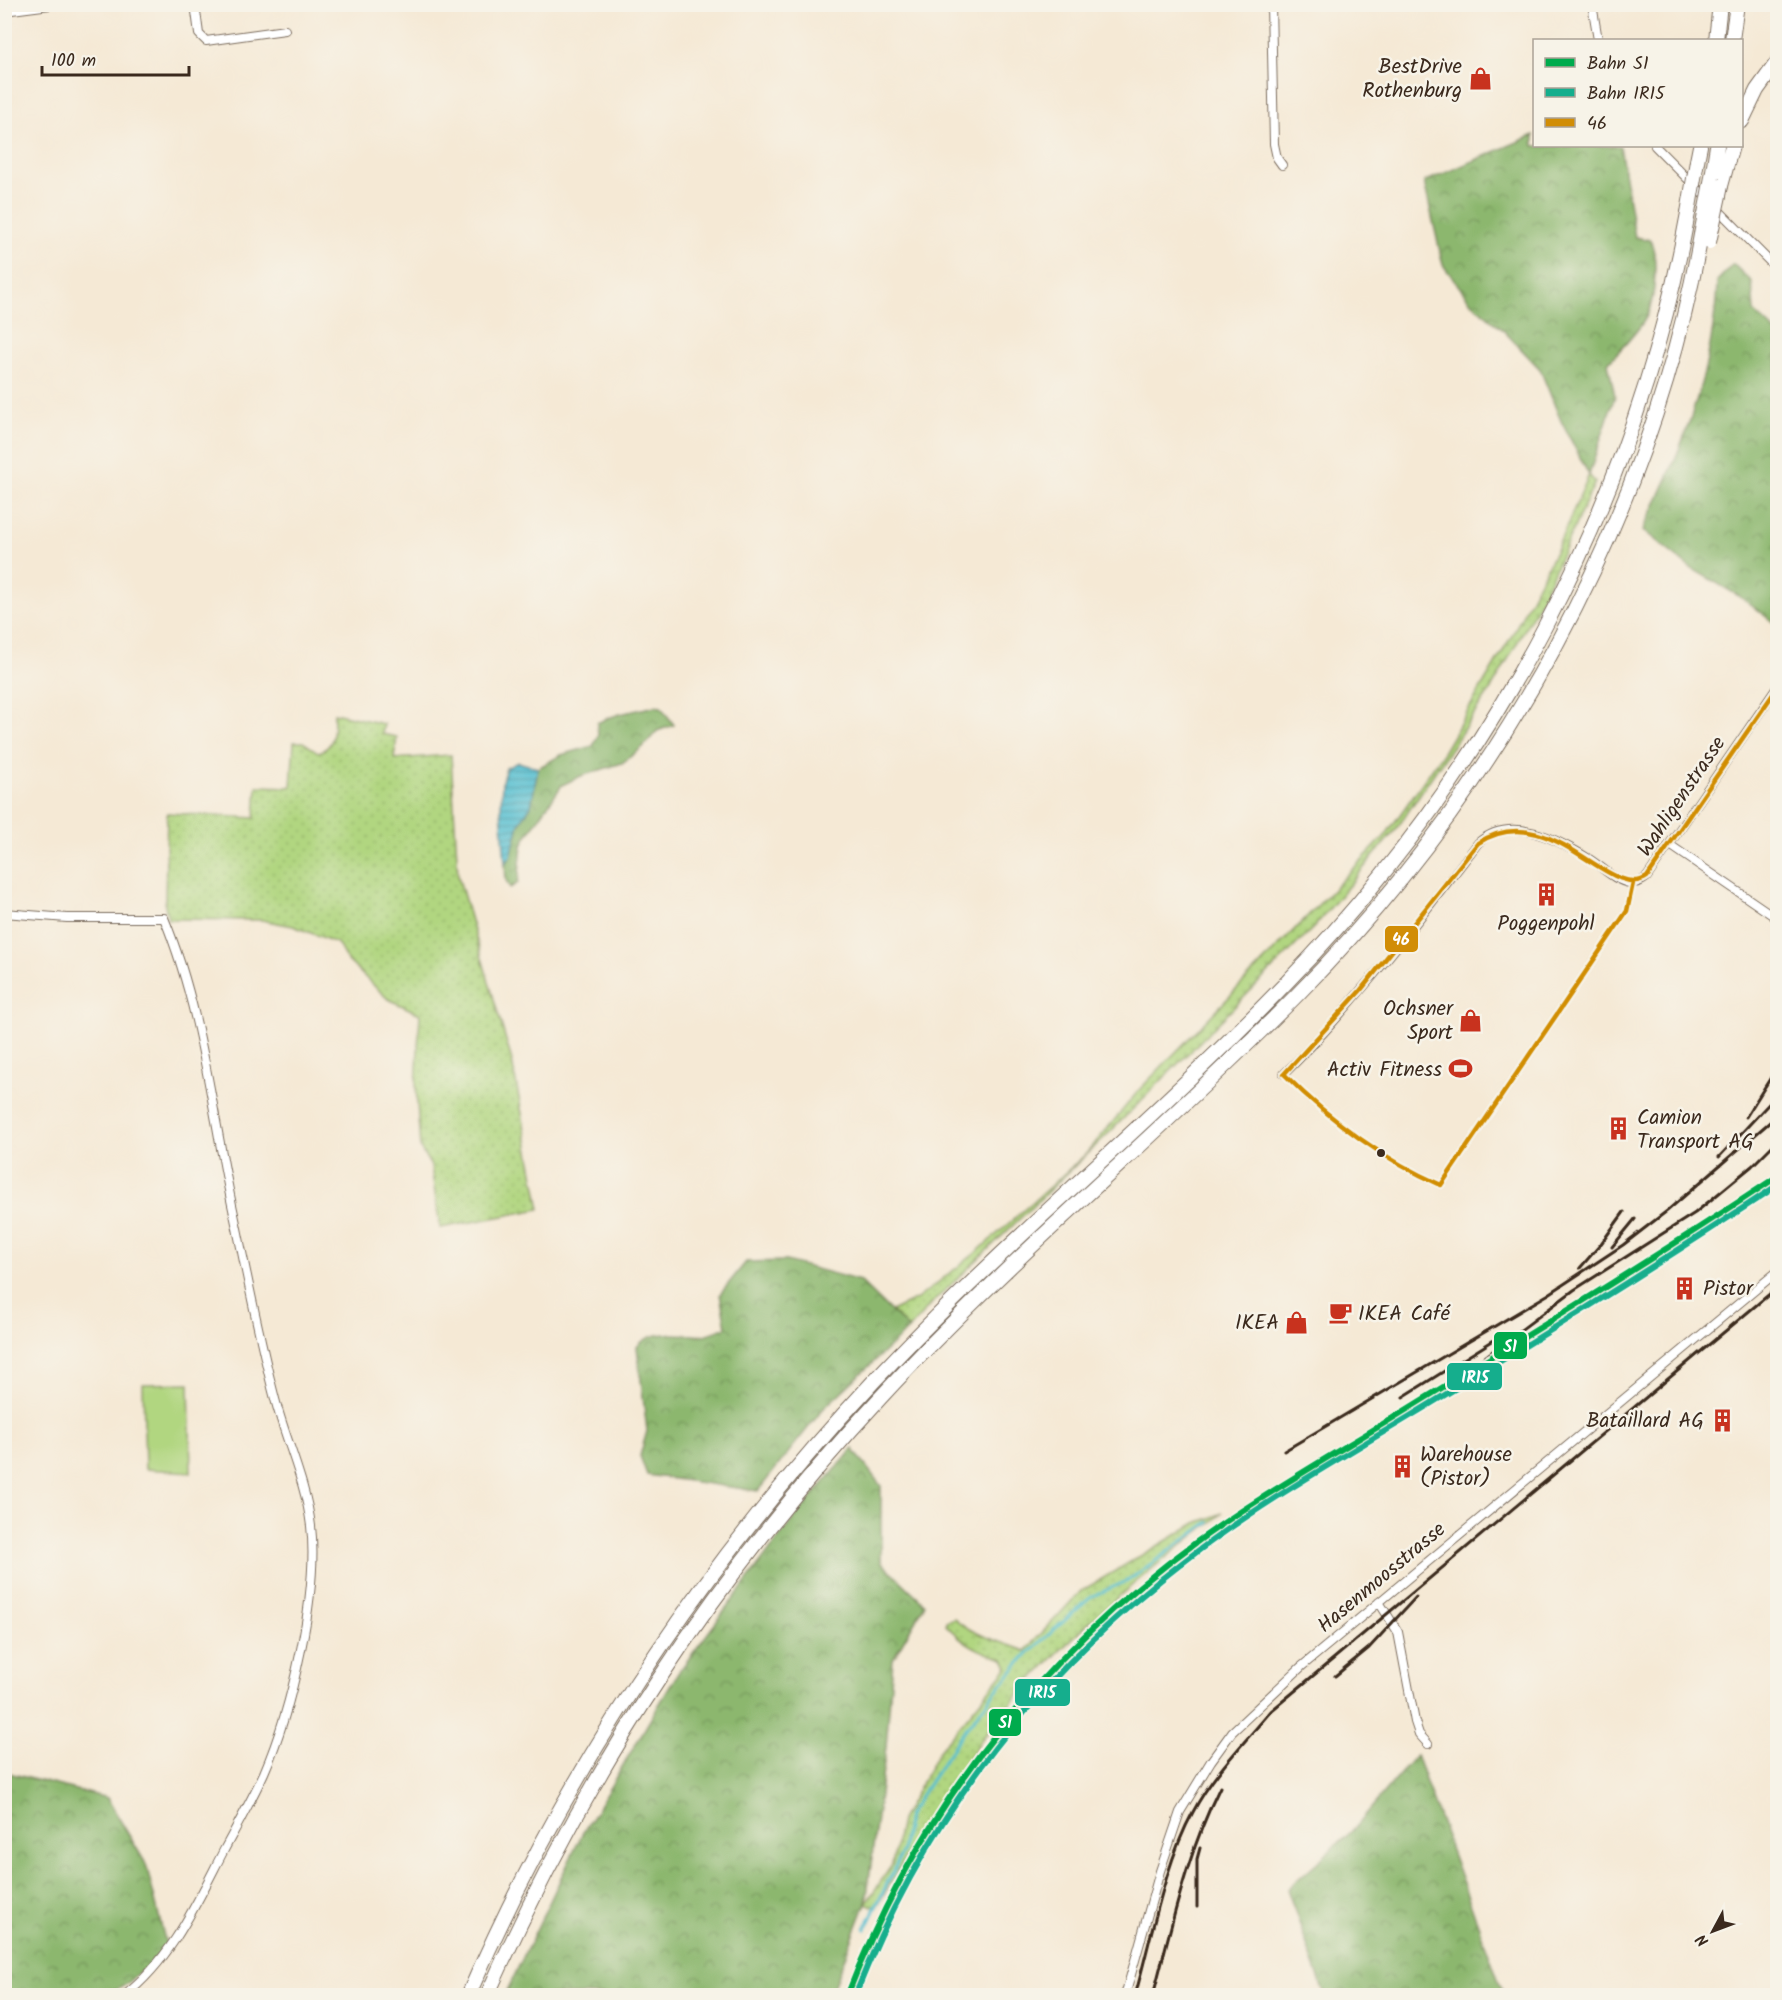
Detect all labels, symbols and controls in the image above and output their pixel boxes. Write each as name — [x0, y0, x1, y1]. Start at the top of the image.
scale bar — [42, 39, 189, 77]
legend — [1533, 39, 1743, 147]
text: 100 m — [51, 47, 96, 76]
text: Bahn S1 — [1587, 50, 1649, 79]
place label: BestDrive Rothenburg — [1362, 51, 1463, 108]
shop icon: BestDrive Rothenburg — [1467, 65, 1493, 91]
text: Bahn IR15 — [1587, 80, 1666, 109]
text: 46 — [1587, 110, 1607, 139]
street label: Wahligenstrasse — [1630, 729, 1735, 864]
building icon: Poggenpohl — [1533, 882, 1559, 908]
place label: Poggenpohl — [1497, 908, 1595, 941]
line badge: 46 — [1384, 925, 1419, 953]
text: 46 — [1392, 928, 1410, 953]
place label: Ochsner Sport — [1383, 993, 1454, 1050]
shop icon: Ochsner Sport — [1458, 1007, 1484, 1033]
place label: Activ Fitness — [1327, 1054, 1442, 1087]
sports icon: Activ Fitness — [1447, 1056, 1473, 1082]
place label: Camion Transport AG — [1637, 1102, 1754, 1159]
building icon: Camion Transport AG — [1606, 1116, 1632, 1142]
unlabelled marker — [1375, 1147, 1387, 1159]
place label: Pistor — [1703, 1273, 1754, 1306]
building icon: Pistor — [1672, 1275, 1698, 1301]
place label: IKEA Café — [1358, 1298, 1451, 1331]
cafe icon: IKEA Café — [1327, 1300, 1353, 1326]
place label: IKEA — [1235, 1307, 1279, 1340]
shop icon: IKEA — [1284, 1309, 1310, 1335]
line badge: S1 — [1493, 1331, 1528, 1360]
text: S1 — [1503, 1335, 1517, 1360]
line badge: IR15 — [1446, 1362, 1503, 1391]
text: IR15 — [1461, 1366, 1491, 1391]
place label: Bataillard AG — [1586, 1405, 1704, 1438]
building icon: Bataillard AG — [1709, 1407, 1735, 1433]
place label: Warehouse (Pistor) — [1420, 1439, 1512, 1496]
building icon: Warehouse (Pistor) — [1389, 1453, 1415, 1479]
street label: Hasenmoosstrasse — [1310, 1514, 1454, 1642]
line badge: IR15 — [1014, 1678, 1071, 1707]
text: IR15 — [1028, 1681, 1058, 1706]
line badge: S1 — [988, 1708, 1022, 1737]
text: S1 — [998, 1711, 1012, 1736]
north arrow — [1683, 1901, 1743, 1961]
text: N — [1690, 1928, 1716, 1952]

